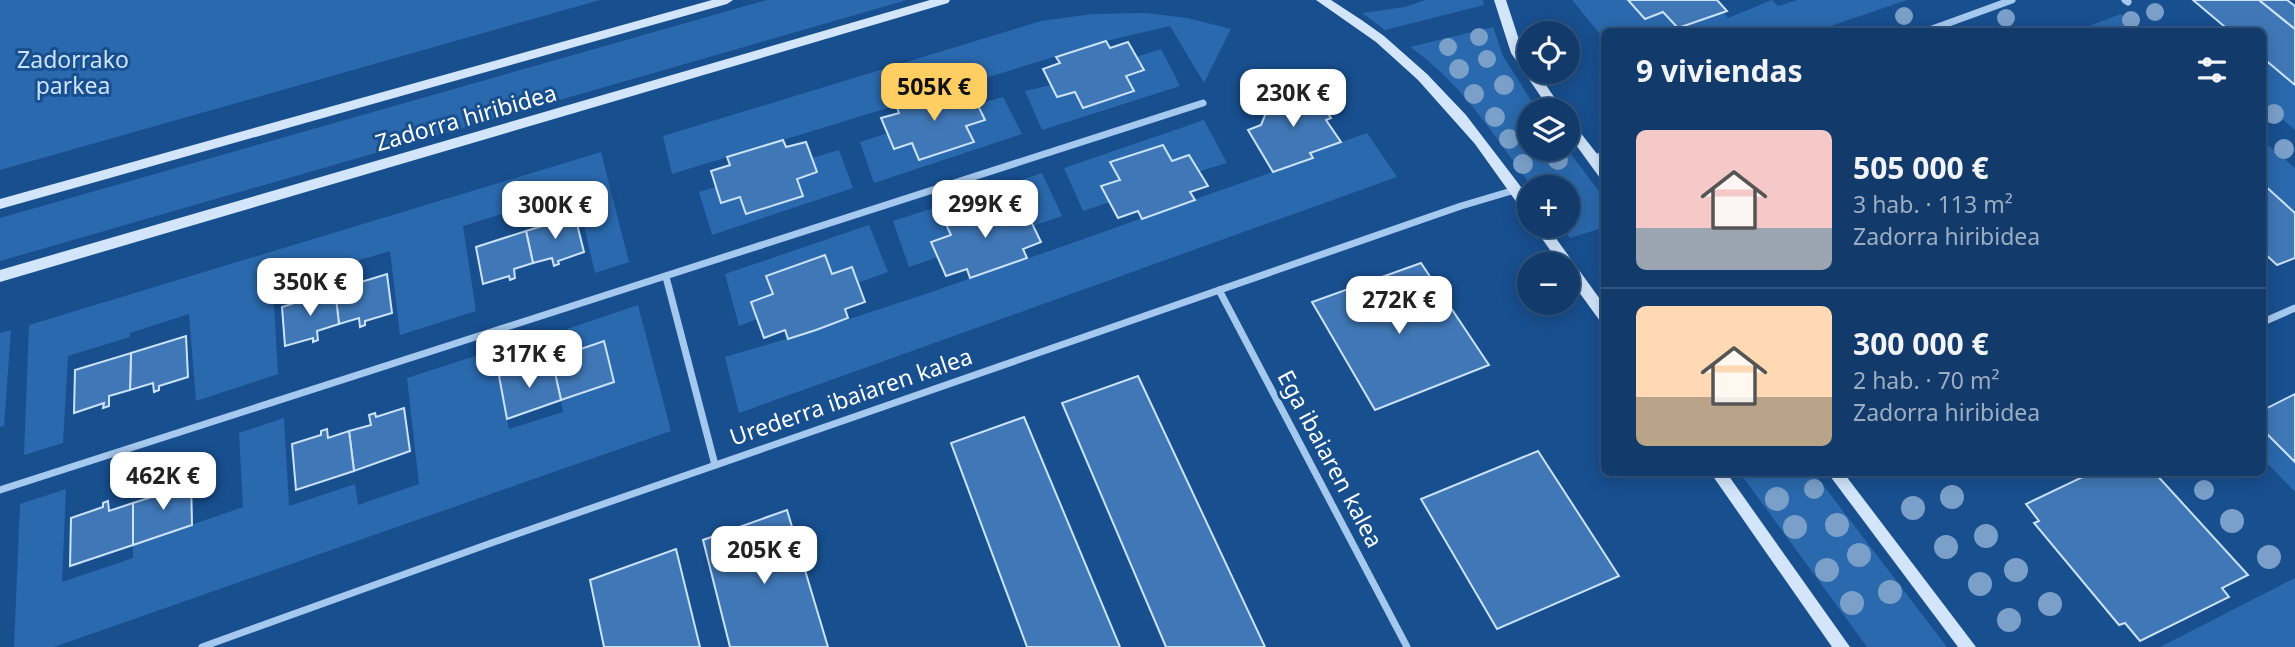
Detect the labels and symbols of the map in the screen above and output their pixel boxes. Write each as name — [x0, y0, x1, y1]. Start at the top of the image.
park label: Zadorrako parkea — [17, 43, 129, 101]
pin: 505K € — [877, 64, 991, 123]
pin: 230K € — [1236, 69, 1350, 129]
street label: Zadorra hiribidea — [371, 76, 560, 158]
pin: 299K € — [928, 180, 1042, 240]
pin: 300K € — [498, 182, 612, 241]
pin: 350K € — [253, 258, 367, 318]
pin: 272K € — [1342, 276, 1456, 336]
pin: 317K € — [472, 330, 586, 390]
street label: Urederra ibaiaren kalea — [725, 340, 976, 453]
street label: Ega ibaiaren kalea — [1271, 364, 1391, 553]
pin: 462K € — [106, 452, 220, 512]
pin: 205K € — [707, 526, 821, 586]

